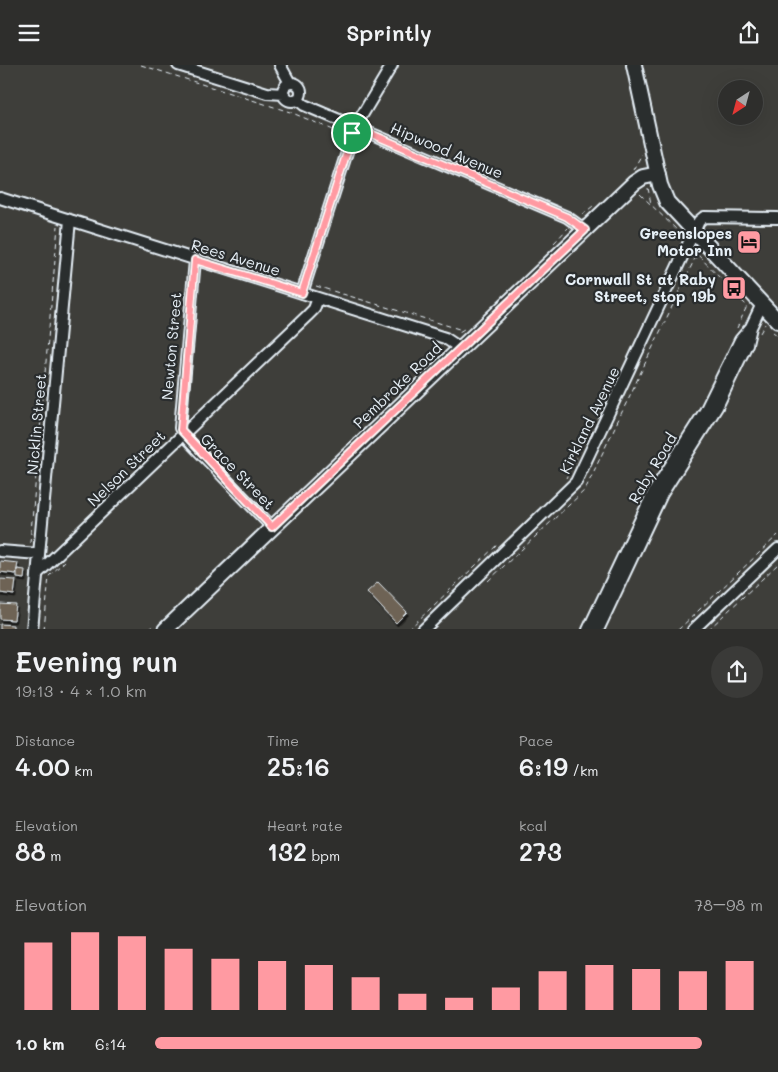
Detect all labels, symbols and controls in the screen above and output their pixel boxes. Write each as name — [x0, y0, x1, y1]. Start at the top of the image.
text: Sprintly — [346, 18, 432, 47]
icon: menu — [15, 19, 43, 47]
icon: share — [735, 19, 763, 47]
north arrow — [718, 80, 762, 125]
map controls — [718, 80, 763, 125]
pin — [331, 112, 373, 154]
street label: Hipwood Avenue — [388, 117, 506, 183]
icon: arrive — [338, 119, 366, 147]
place label: Greenslopes Motor Inn — [639, 223, 732, 260]
hotel icon: Greenslopes Motor Inn — [736, 229, 762, 255]
street label: Rees Avenue — [189, 234, 283, 280]
place label: Cornwall St at Raby Street, stop 19b — [565, 269, 716, 306]
bus stop icon: Cornwall St at Raby Street, stop 19b — [721, 275, 747, 301]
street label: Newton Street — [156, 291, 186, 401]
street label: Pembroke Road — [348, 338, 446, 432]
street label: Kirkland Avenue — [554, 363, 624, 477]
street label: Nicklin Street — [22, 372, 50, 476]
street label: Nelson Street — [83, 426, 169, 510]
street label: Grace Street — [197, 429, 279, 513]
street label: Raby Road — [623, 429, 681, 507]
text: Evening run — [15, 643, 178, 679]
button: share — [711, 646, 763, 698]
text: 19:13 · 4 × 1.0 km — [15, 680, 147, 701]
text: Distance — [15, 731, 75, 750]
text: Time — [267, 731, 299, 750]
text: Pace — [519, 731, 553, 750]
text: 4.00 — [15, 750, 70, 782]
text: 25:16 — [267, 750, 330, 782]
text: 6:19 — [519, 750, 568, 782]
text: km — [70, 761, 93, 780]
text: /km — [568, 761, 599, 780]
text: Elevation — [15, 816, 78, 835]
text: Heart rate — [267, 816, 343, 835]
text: kcal — [519, 816, 547, 835]
text: 88 — [15, 835, 46, 867]
text: 132 — [267, 835, 307, 867]
text: 273 — [519, 835, 562, 867]
text: m — [46, 846, 61, 865]
text: bpm — [307, 846, 340, 865]
text: Elevation — [15, 894, 87, 915]
text: 78–98 m — [694, 894, 763, 915]
text: 1.0 km — [15, 1033, 64, 1054]
text: 6:14 — [95, 1033, 126, 1054]

